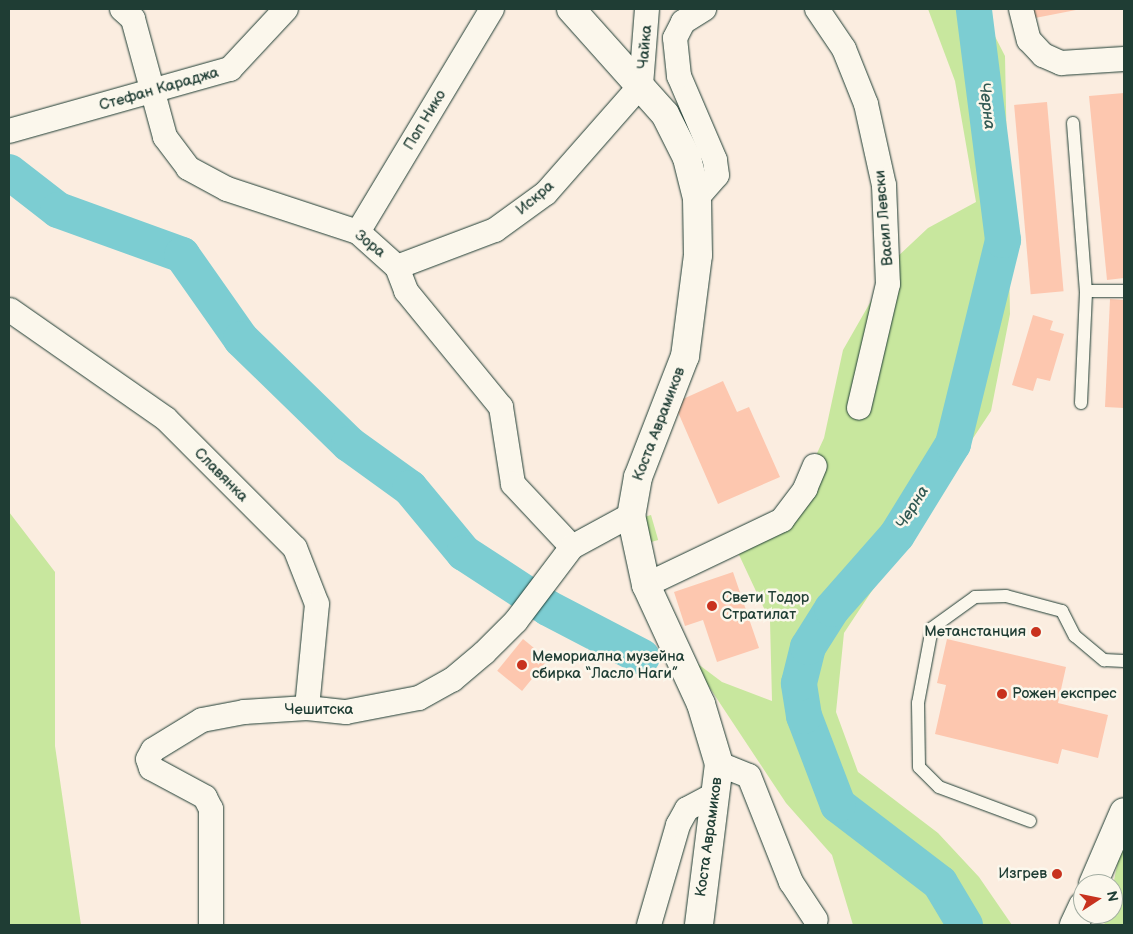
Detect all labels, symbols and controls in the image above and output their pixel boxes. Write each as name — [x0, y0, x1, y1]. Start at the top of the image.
street label: Чайка — [634, 24, 656, 70]
street label: Стефан Караджа — [97, 63, 221, 115]
water label: Черна — [974, 81, 998, 131]
street label: Поп Нико — [400, 87, 450, 153]
street label: Васил Левски — [871, 169, 897, 267]
street label: Искра — [512, 177, 558, 219]
street label: Зора — [351, 226, 389, 262]
street label: Коста Аврамиков — [629, 365, 689, 483]
street label: Славянка — [190, 444, 252, 506]
water label: Черна — [892, 483, 934, 533]
place label: Свети Тодор Стратилат — [722, 588, 809, 623]
marker: Свети Тодор Стратилат — [706, 600, 718, 612]
place label: Метанстанция — [924, 623, 1026, 641]
marker: Метанстанция — [1030, 626, 1042, 638]
place label: Мемориална музейна сбирка “Ласло Наги” — [532, 647, 685, 682]
marker: Мемориална музейна сбирка “Ласло Наги” — [516, 659, 528, 671]
place label: Рожен експрес — [1012, 685, 1117, 703]
marker: Рожен експрес — [996, 688, 1008, 700]
street label: Чешитска — [285, 701, 353, 719]
street label: Коста Аврамиков — [692, 776, 726, 898]
place label: Изгрев — [998, 865, 1047, 883]
marker: Изгрев — [1051, 868, 1063, 880]
north arrow — [1073, 874, 1123, 924]
text: N — [1103, 889, 1122, 903]

